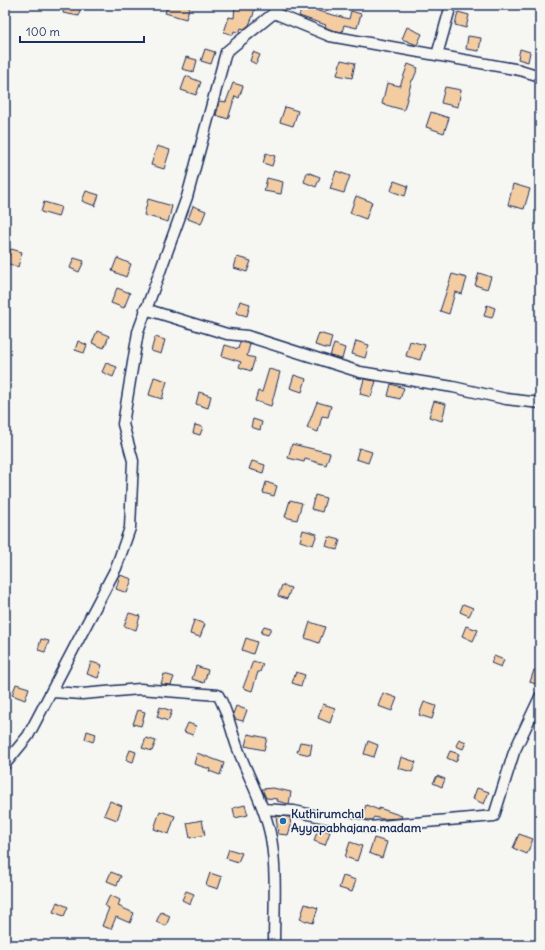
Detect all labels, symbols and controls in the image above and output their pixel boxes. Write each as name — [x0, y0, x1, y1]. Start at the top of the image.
scale bar — [20, 18, 144, 44]
text: 100 m — [26, 24, 60, 39]
place label: Kuthirumchal Ayyapabhajana madam — [291, 806, 422, 836]
marker: Kuthirumchal Ayyapabhajana madam — [278, 816, 288, 826]

